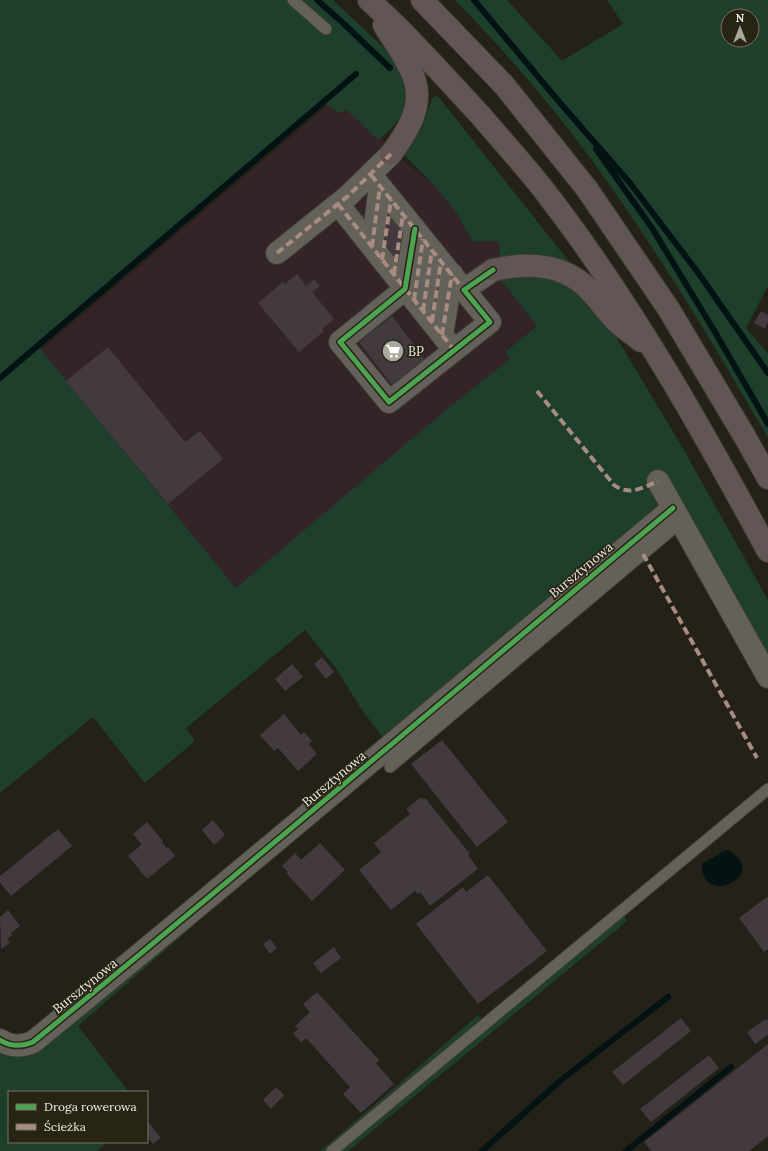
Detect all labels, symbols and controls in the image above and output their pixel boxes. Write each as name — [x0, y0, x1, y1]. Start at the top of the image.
north arrow — [720, 8, 760, 48]
text: N — [736, 11, 745, 25]
supermarket icon: BP — [380, 338, 406, 364]
place label: BP — [408, 343, 424, 360]
street label: Bursztynowa — [546, 538, 617, 602]
street label: Bursztynowa — [299, 747, 370, 811]
street label: Bursztynowa — [49, 955, 121, 1017]
legend — [8, 1091, 148, 1143]
text: Droga rowerowa — [44, 1099, 137, 1114]
text: Ścieżka — [44, 1119, 86, 1134]

